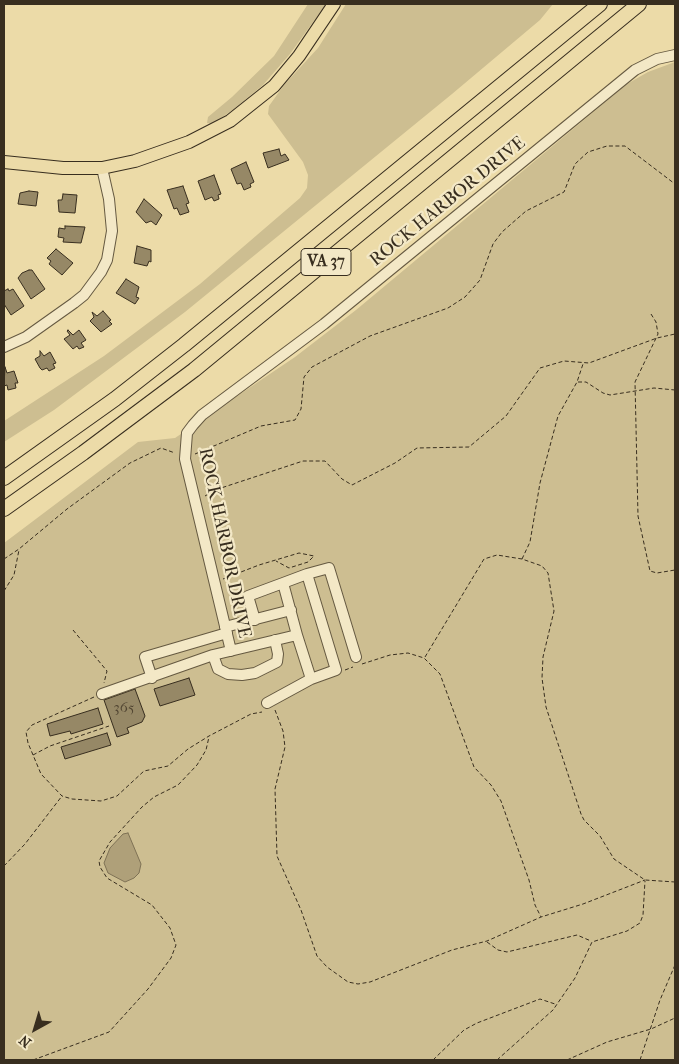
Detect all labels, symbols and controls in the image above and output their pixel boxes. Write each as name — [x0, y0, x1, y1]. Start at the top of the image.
street label: ROCK HARBOR DRIVE — [366, 133, 530, 271]
road number: VA 37 — [301, 248, 351, 276]
street label: ROCK HARBOR DRIVE — [193, 446, 255, 640]
house number: 365 — [114, 699, 134, 717]
north arrow — [10, 1004, 60, 1054]
text: N — [16, 1031, 35, 1051]

